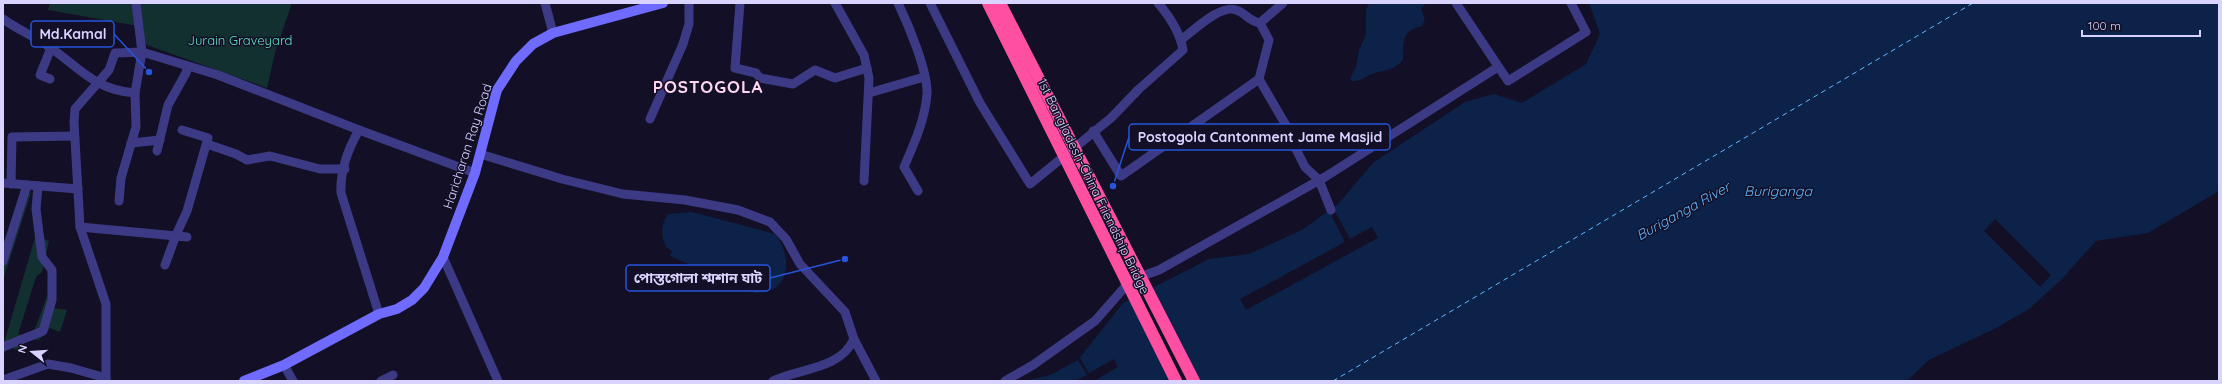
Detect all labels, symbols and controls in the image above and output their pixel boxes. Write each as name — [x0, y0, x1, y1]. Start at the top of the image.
scale bar — [2082, 12, 2200, 38]
text: 100 m — [2088, 18, 2121, 33]
callout: Md.Kamal — [31, 21, 114, 47]
text: Md.Kamal — [39, 25, 107, 43]
park label: Jurain Graveyard — [188, 32, 292, 48]
district label: POSTOGOLA — [653, 76, 763, 97]
street label: 1st Bangladesh-China Friendship Bridge — [1035, 76, 1153, 296]
street label: Haricharan Ray Road — [439, 81, 495, 211]
callout: Postogola Cantonment Jame Masjid — [1129, 124, 1390, 150]
text: Postogola Cantonment Jame Masjid — [1138, 128, 1382, 146]
water label: Buriganga River — [1633, 177, 1735, 244]
water label: Buriganga — [1744, 182, 1813, 200]
callout: পোস্তগোলা শ্মশান ঘাট — [626, 265, 770, 291]
text: পোস্তগোলা শ্মশান ঘাট — [634, 269, 762, 287]
north arrow — [12, 332, 52, 372]
text: N — [15, 343, 30, 355]

